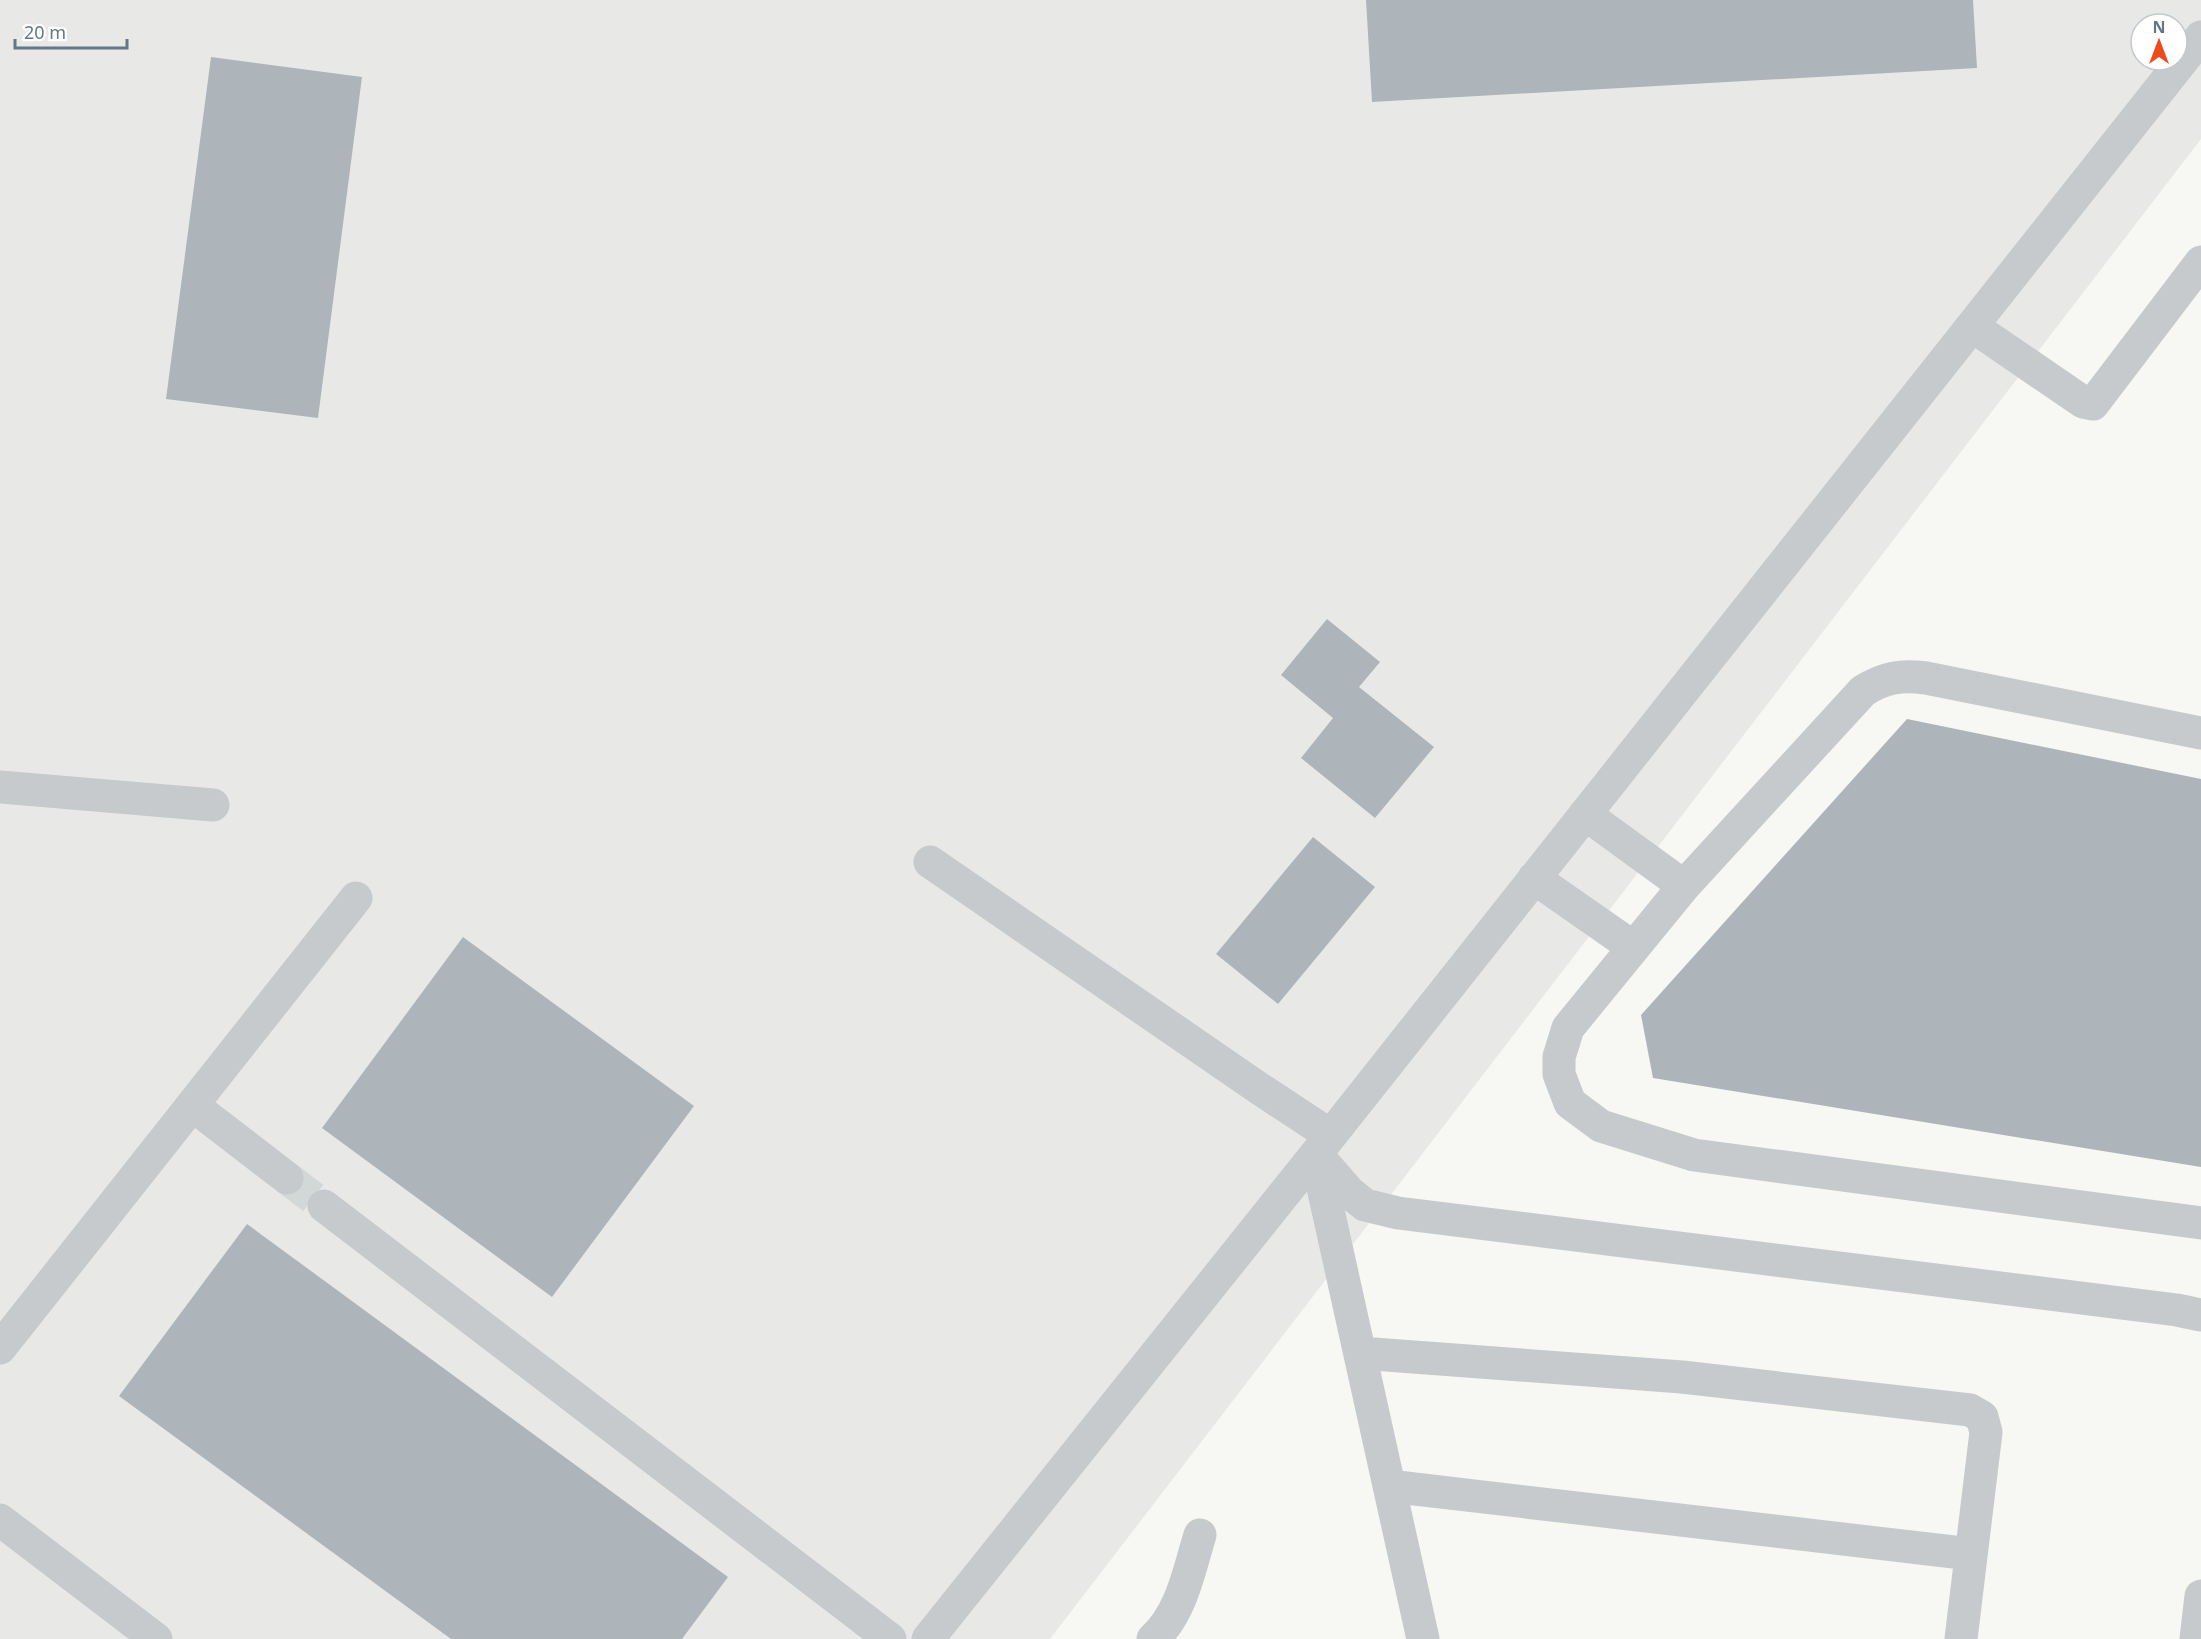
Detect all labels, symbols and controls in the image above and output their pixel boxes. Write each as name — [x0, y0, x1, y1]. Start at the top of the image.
scale bar — [15, 12, 128, 50]
north arrow — [2129, 12, 2189, 72]
text: N — [2152, 16, 2166, 38]
text: 20 m — [24, 20, 66, 44]

